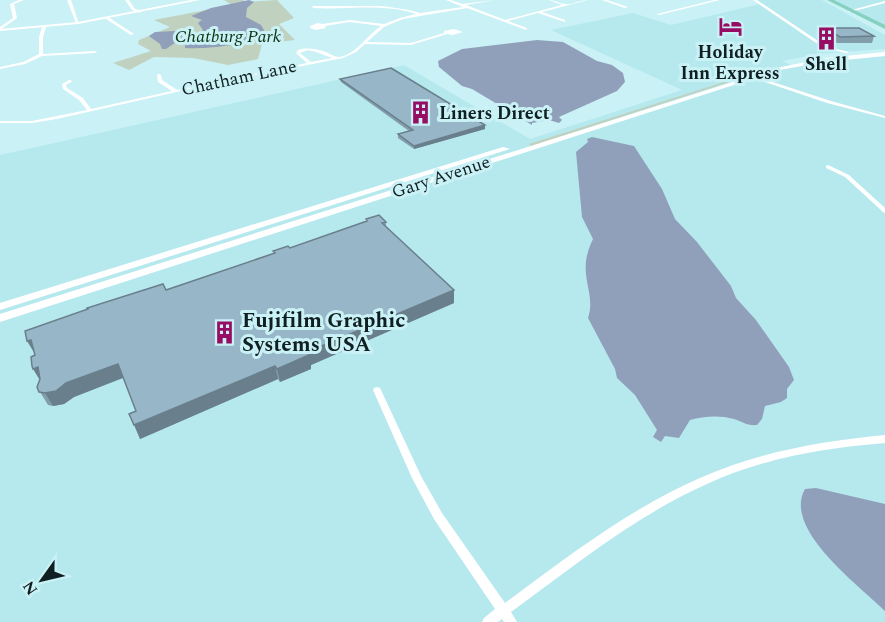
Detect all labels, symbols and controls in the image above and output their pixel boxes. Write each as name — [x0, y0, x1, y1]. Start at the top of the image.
hotel icon: Holiday Inn Express — [717, 13, 743, 39]
park label: Chatburg Park — [175, 23, 282, 50]
building icon: Shell — [813, 25, 839, 51]
place label: Holiday Inn Express — [680, 39, 780, 87]
place label: Shell — [805, 51, 847, 78]
street label: Chatham Lane — [179, 53, 299, 103]
building icon: Liners Direct — [408, 100, 434, 126]
place label: Liners Direct — [439, 100, 550, 127]
street label: Gary Avenue — [388, 148, 494, 206]
place label: Fujifilm Graphic Systems USA — [242, 305, 405, 361]
building icon: Fujifilm Graphic Systems USA — [211, 320, 237, 346]
north arrow — [12, 550, 72, 610]
text: N — [17, 576, 44, 600]

